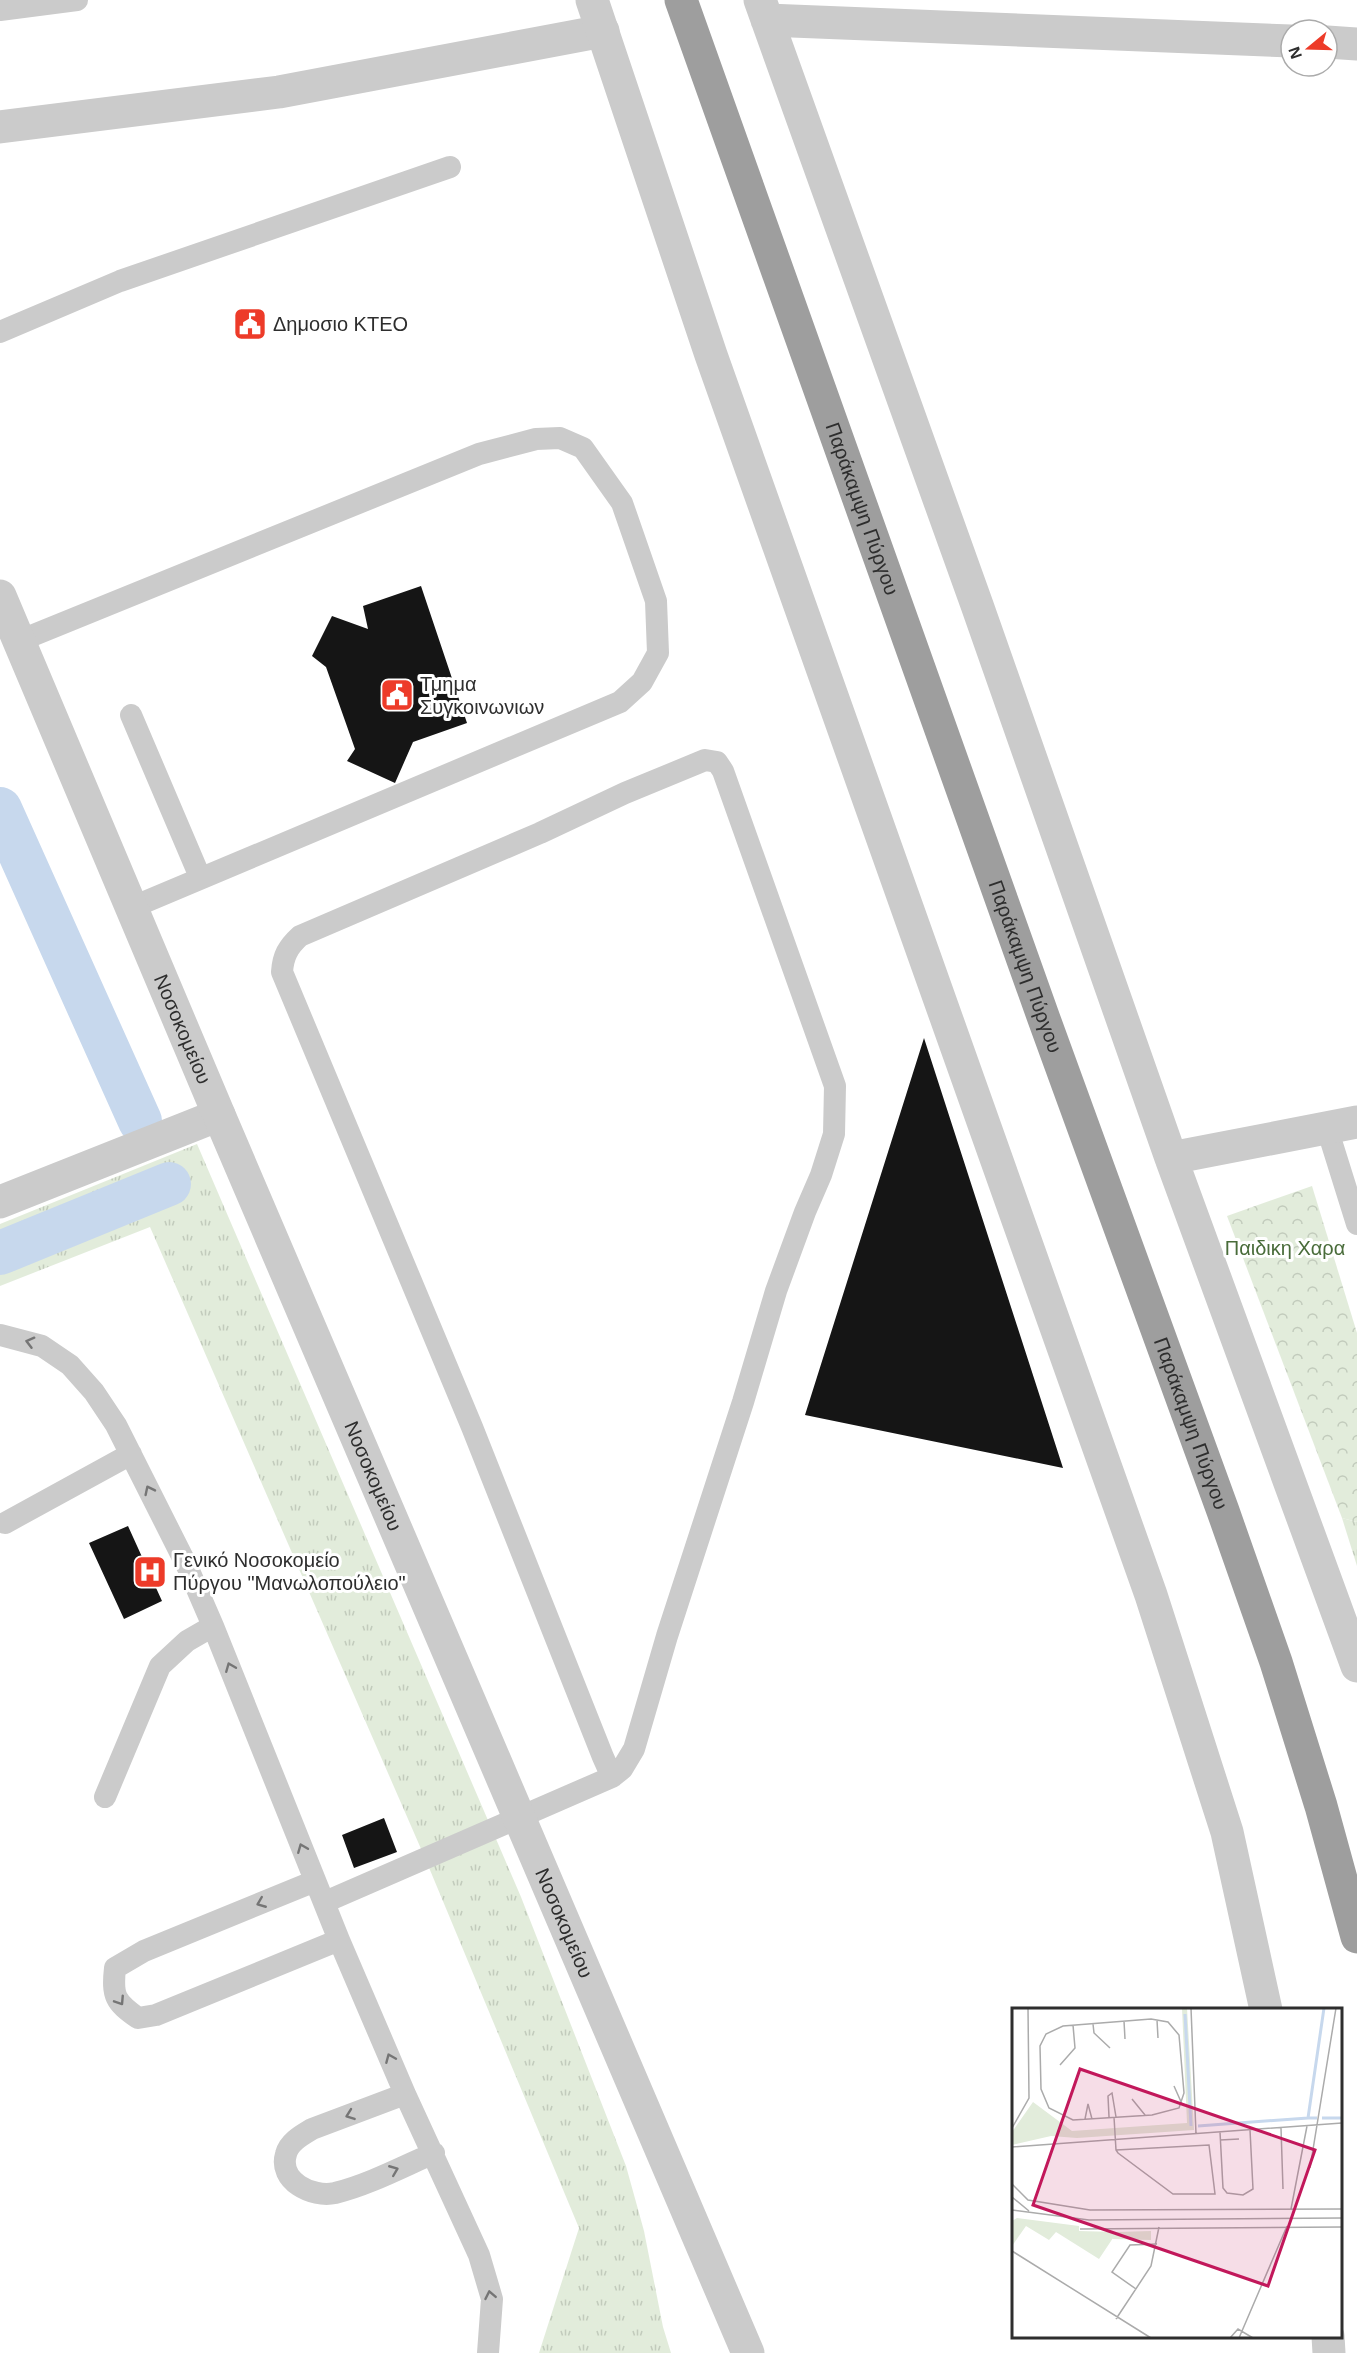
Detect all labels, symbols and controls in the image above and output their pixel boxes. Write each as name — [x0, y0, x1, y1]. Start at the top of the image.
north arrow — [1279, 18, 1339, 78]
text: N — [1285, 44, 1305, 61]
public building icon: Δημοσιο ΚΤΕΟ — [232, 306, 268, 342]
place label: Δημοσιο ΚΤΕΟ — [273, 313, 408, 335]
street label: Παράκαμψη Πύργου — [821, 419, 903, 598]
place label: Τμημα Συγκοινωνιων — [420, 673, 544, 718]
public building icon: Τμημα Συγκοινωνιων — [379, 677, 415, 713]
street label: Παράκαμψη Πύργου — [984, 877, 1066, 1056]
street label: Νοσοκομείου — [150, 971, 216, 1087]
park label: Παιδικη Χαρα — [1225, 1237, 1345, 1259]
street label: Παράκαμψη Πύργου — [1150, 1334, 1232, 1512]
one-way arrow — [25, 1337, 35, 1350]
street label: Νοσοκομείου — [340, 1418, 406, 1534]
one-way arrow — [145, 1485, 156, 1496]
place label: Γενικό Νοσοκομείο Πύργου "Μανωλοπούλειο" — [173, 1549, 406, 1594]
hospital icon: Γενικό Νοσοκομείο Πύργου "Μανωλοπούλειο" — [132, 1554, 168, 1590]
one-way arrow — [225, 1662, 237, 1673]
one-way arrow — [297, 1844, 309, 1855]
street label: Νοσοκομείου — [531, 1865, 597, 1981]
one-way arrow — [256, 1896, 267, 1908]
one-way arrow — [113, 1994, 124, 2005]
inset map — [1012, 2008, 1342, 2338]
one-way arrow — [386, 2053, 398, 2064]
one-way arrow — [346, 2107, 356, 2120]
one-way arrow — [387, 2165, 398, 2177]
one-way arrow — [484, 2290, 497, 2300]

